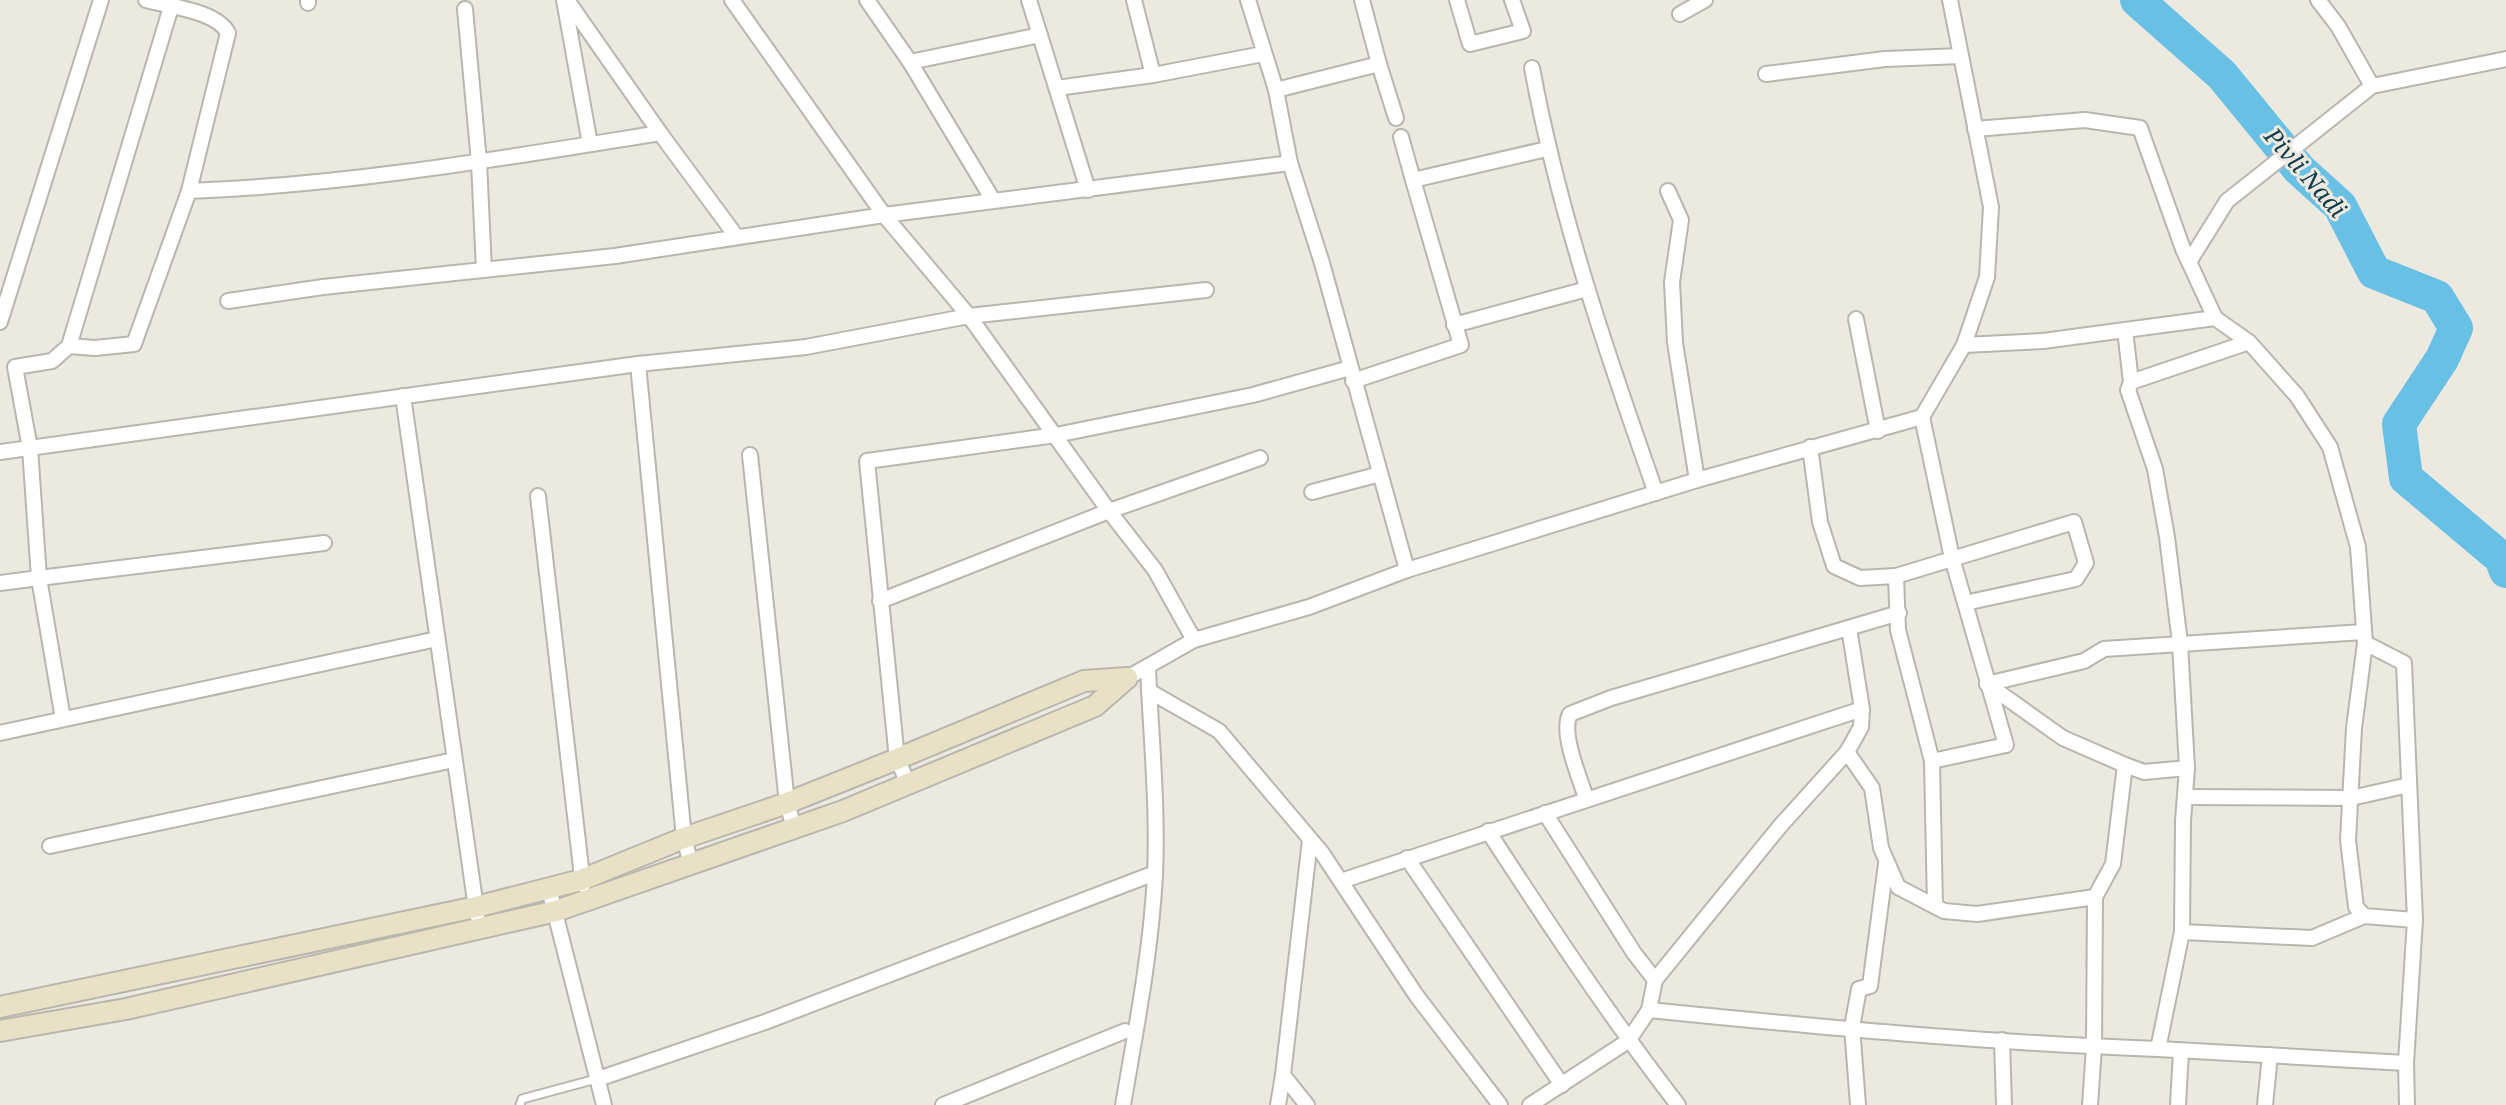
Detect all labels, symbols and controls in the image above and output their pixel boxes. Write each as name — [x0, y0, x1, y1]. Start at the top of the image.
water label: Pivli Nadi — [2257, 119, 2354, 224]

